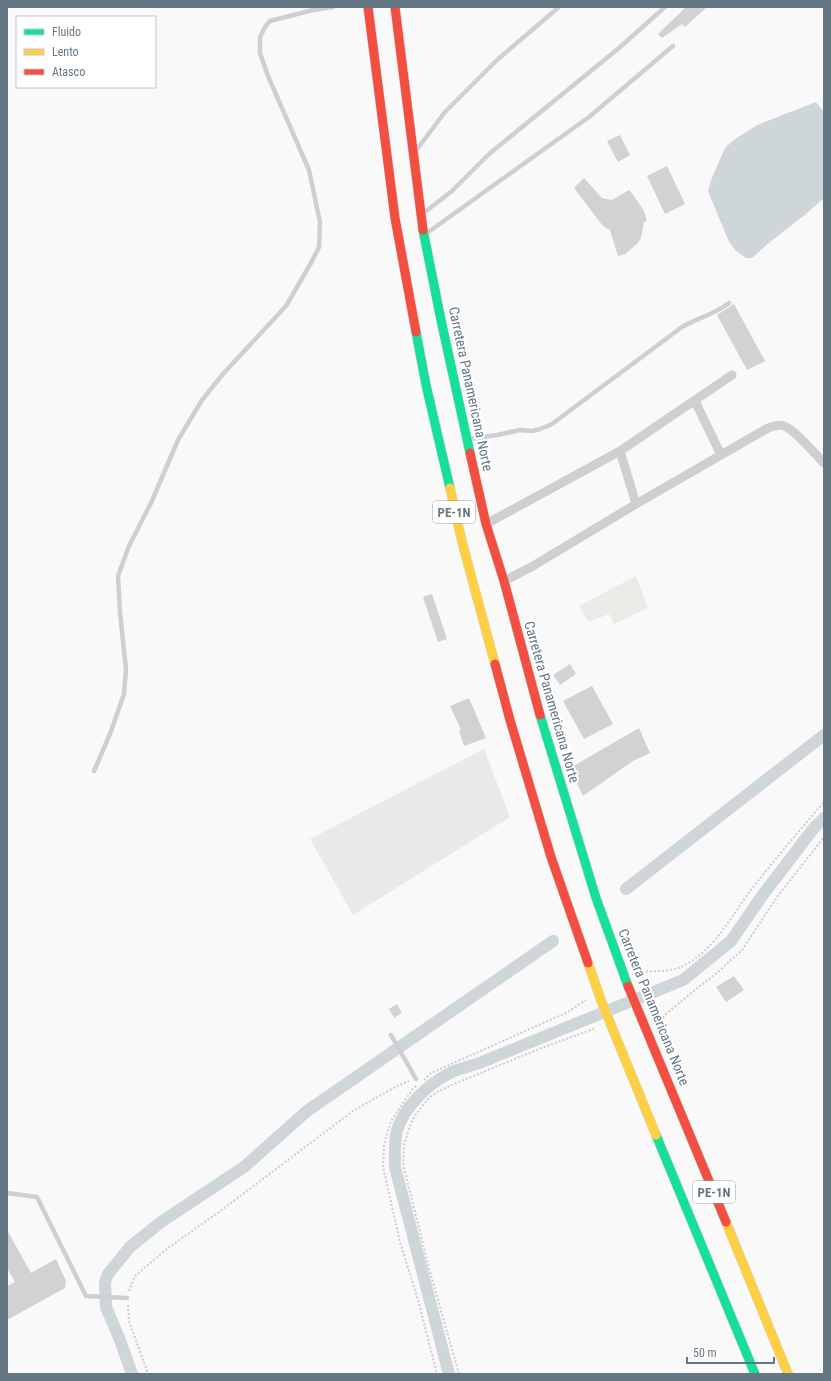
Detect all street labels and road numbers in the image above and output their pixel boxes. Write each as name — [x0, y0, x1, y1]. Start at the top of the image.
street label: Carretera Panamericana Norte — [446, 305, 496, 473]
road number: PE-1N — [433, 501, 475, 523]
street label: Carretera Panamericana Norte — [521, 619, 583, 785]
street label: Carretera Panamericana Norte — [615, 926, 693, 1088]
road number: PE-1N — [693, 1181, 735, 1203]

